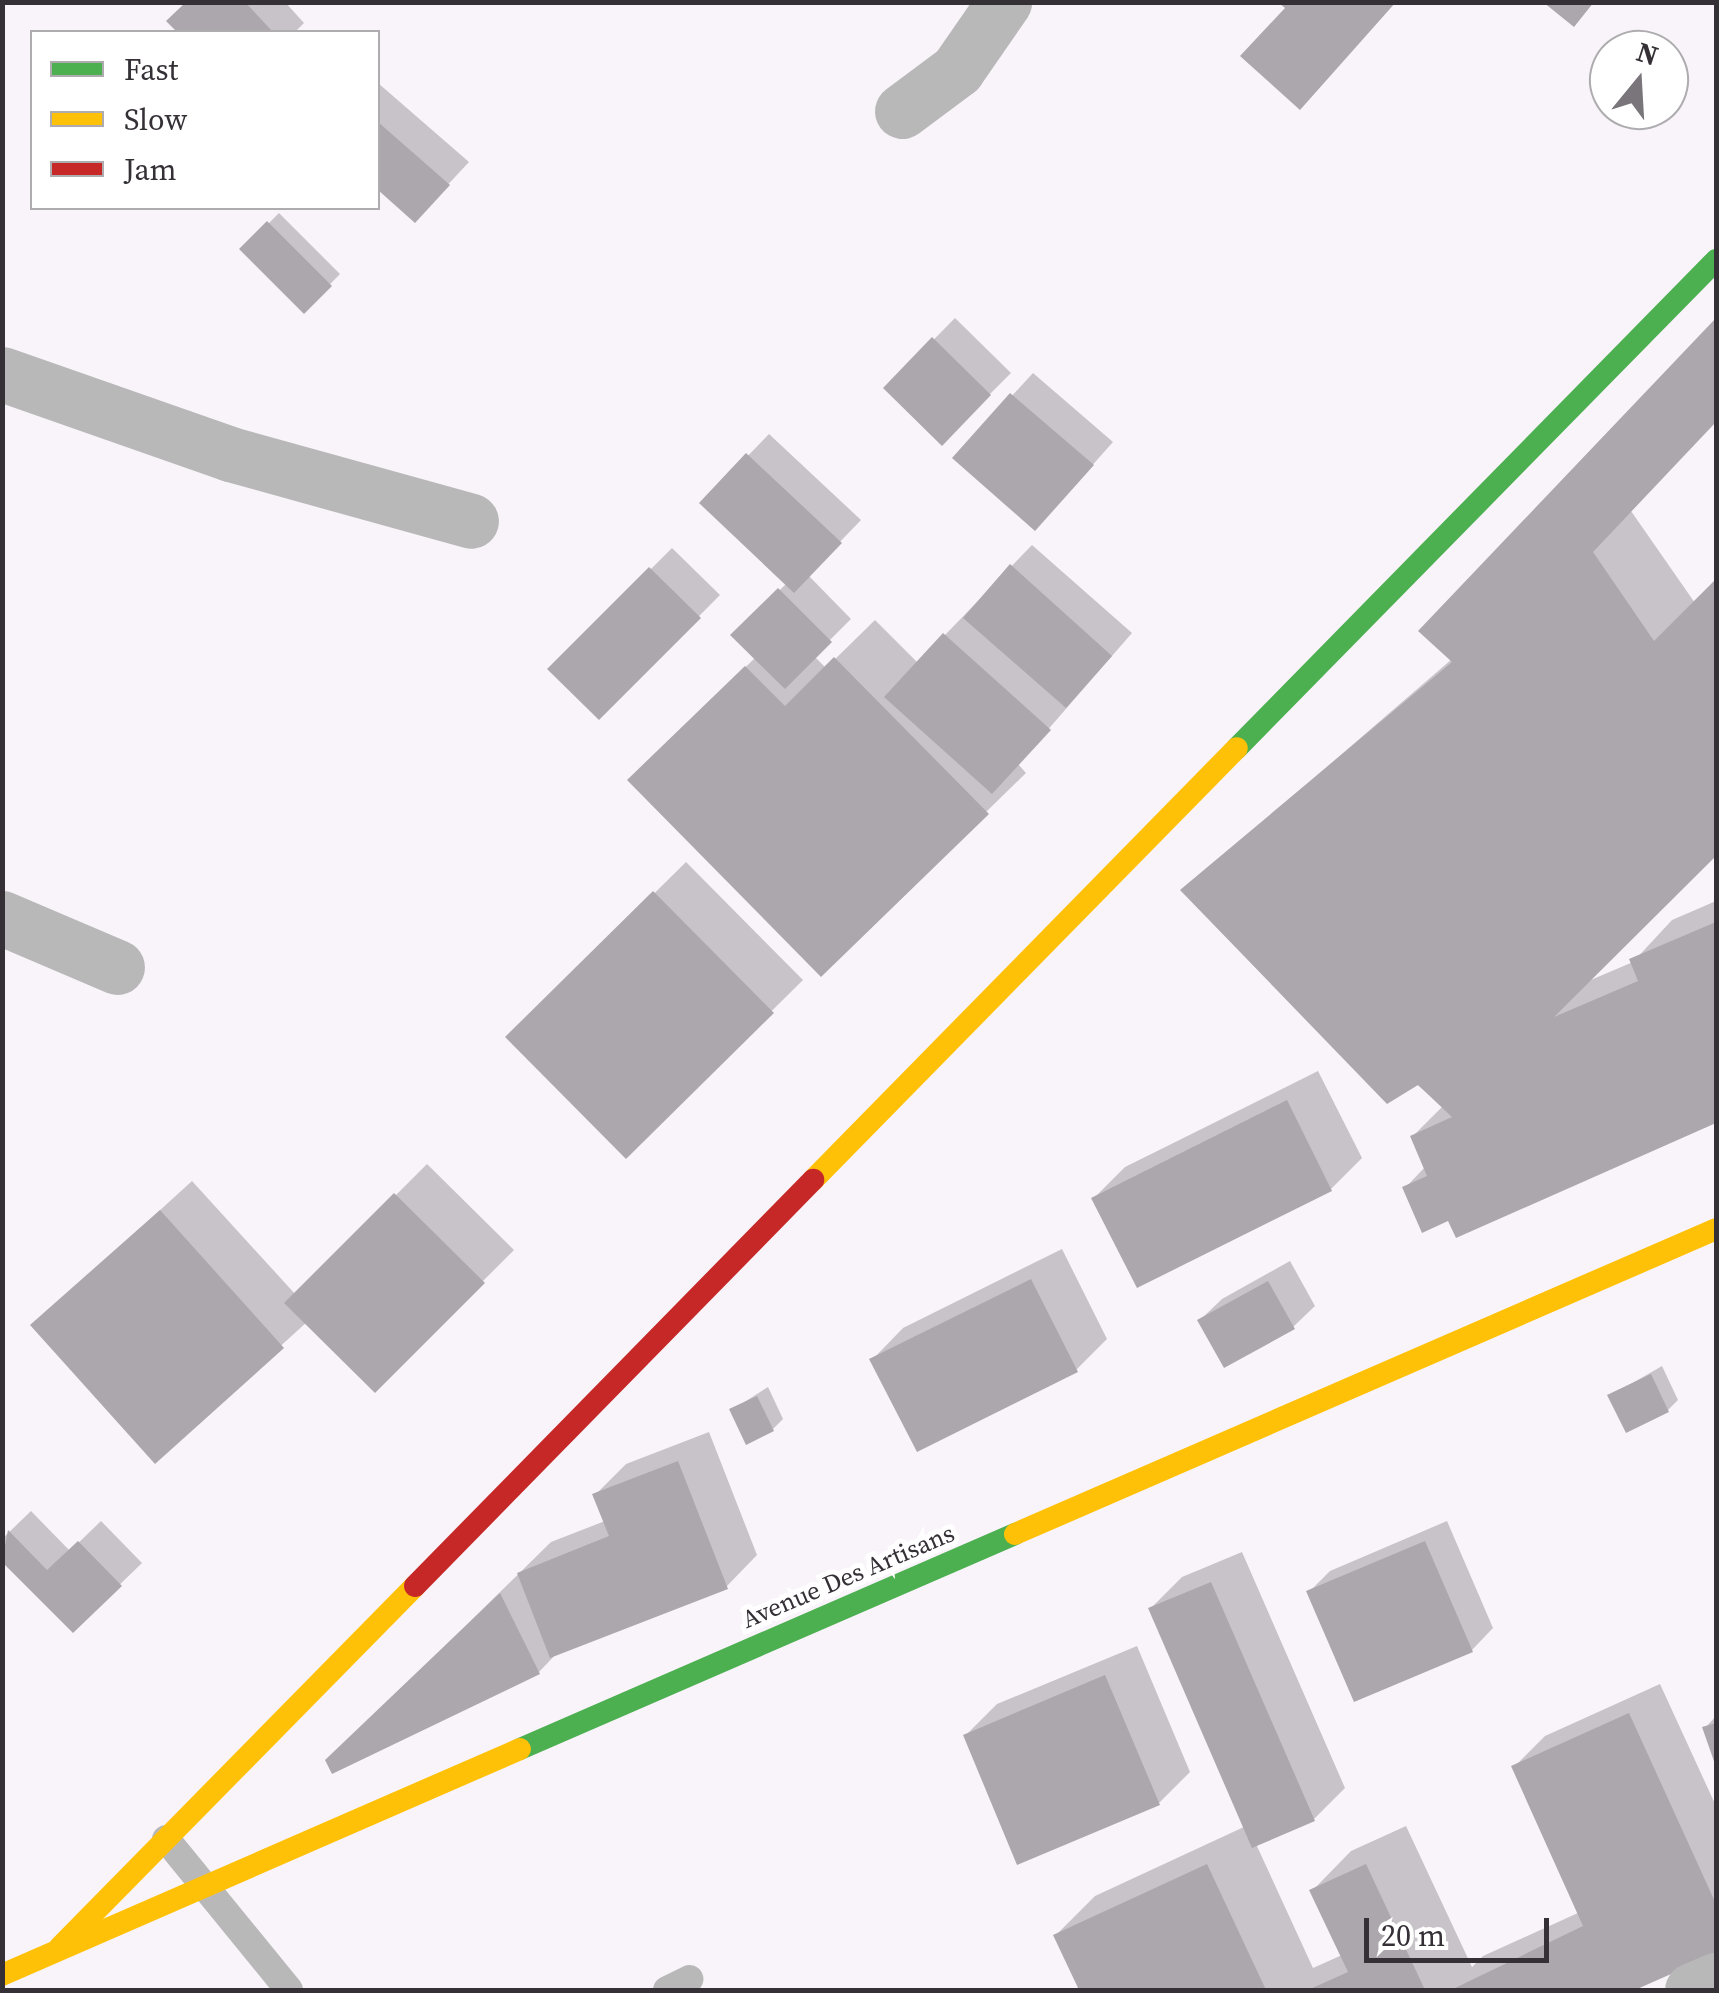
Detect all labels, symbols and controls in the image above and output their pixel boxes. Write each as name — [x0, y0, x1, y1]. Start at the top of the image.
legend — [30, 30, 380, 210]
north arrow — [1589, 30, 1689, 130]
text: N — [1632, 32, 1663, 75]
text: Fast — [124, 49, 178, 90]
text: Slow — [124, 99, 187, 140]
text: Jam — [124, 149, 177, 190]
street label: Avenue Des Artisans — [737, 1518, 959, 1634]
scale bar — [1369, 1898, 1554, 1960]
text: 20 m — [1381, 1915, 1445, 1956]

